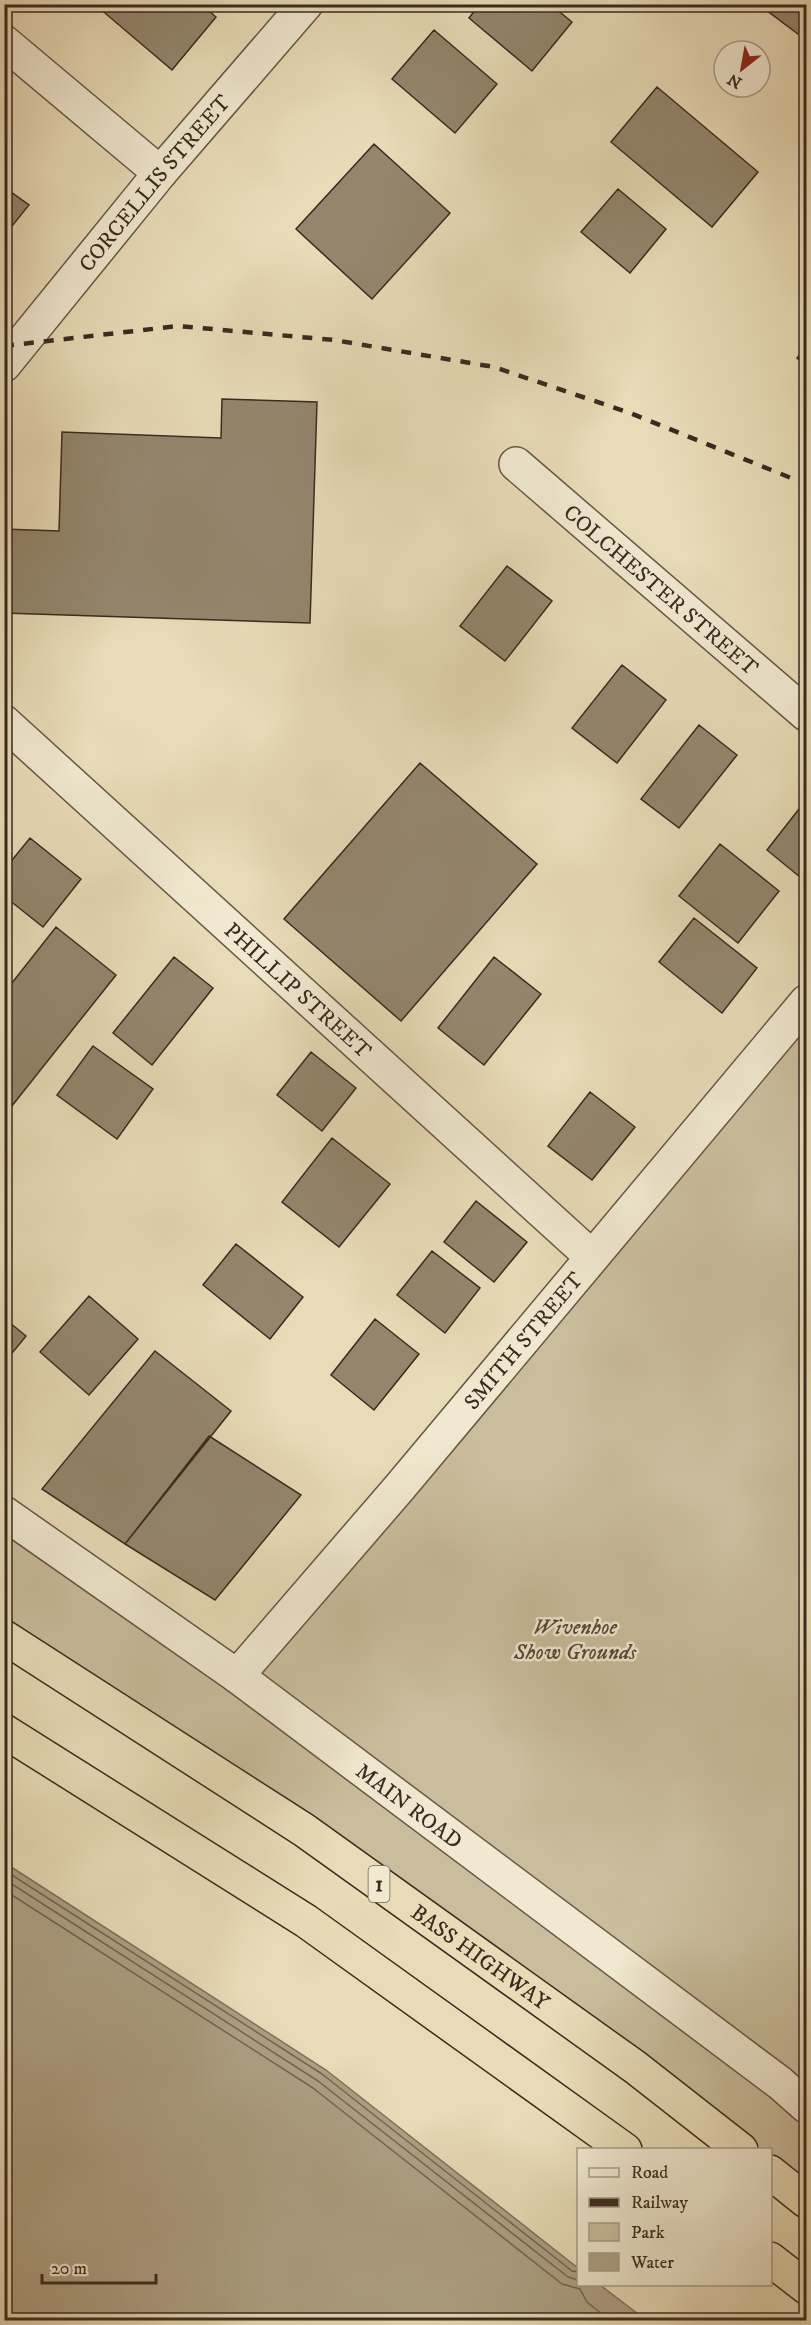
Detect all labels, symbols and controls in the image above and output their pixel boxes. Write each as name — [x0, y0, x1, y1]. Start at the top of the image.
north arrow — [712, 39, 772, 99]
text: N — [724, 69, 746, 93]
street label: CORCELLIS STREET — [73, 89, 237, 278]
street label: COLCHESTER STREET — [558, 499, 764, 682]
street label: PHILLIP STREET — [218, 917, 377, 1065]
street label: SMITH STREET — [459, 1267, 590, 1416]
park label: Wivenhoe Show Grounds — [513, 1614, 638, 1666]
street label: MAIN ROAD — [350, 1758, 467, 1855]
road number: 1 — [368, 1866, 389, 1902]
street label: BASS HIGHWAY — [405, 1899, 555, 2017]
legend — [577, 2148, 772, 2286]
text: Road — [631, 2162, 668, 2184]
text: Railway — [631, 2192, 689, 2214]
text: Park — [631, 2222, 665, 2244]
scale bar — [42, 2247, 156, 2285]
text: Water — [630, 2252, 674, 2274]
text: 20 m — [51, 2258, 87, 2280]

